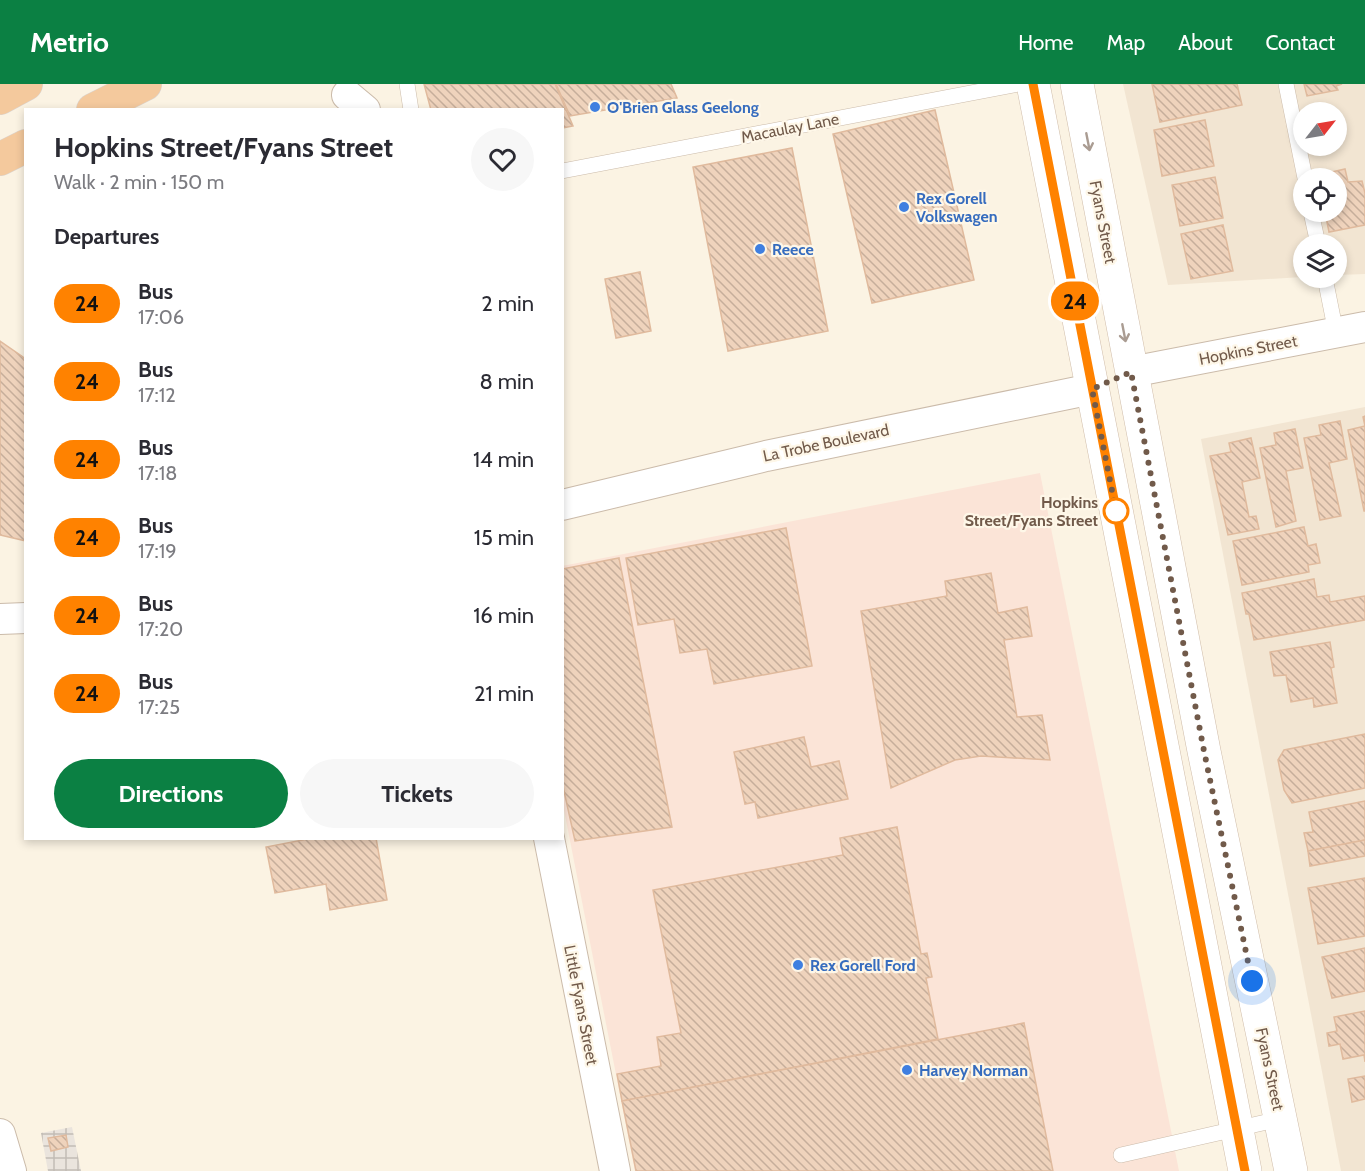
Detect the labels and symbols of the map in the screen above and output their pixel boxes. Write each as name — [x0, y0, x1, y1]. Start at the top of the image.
place label: O'Brien Glass Geelong — [607, 98, 759, 117]
marker: O'Brien Glass Geelong — [588, 100, 602, 114]
north arrow — [1293, 102, 1347, 156]
street label: Macaulay Lane — [739, 109, 841, 147]
one-way arrow — [1083, 131, 1094, 151]
street label: Fyans Street — [1086, 179, 1120, 266]
place label: Rex Gorell Volkswagen — [916, 189, 998, 226]
marker: Rex Gorell Volkswagen — [897, 200, 911, 214]
place label: Reece — [772, 240, 814, 259]
marker: Reece — [753, 242, 767, 256]
line badge: 24 — [1048, 282, 1102, 320]
one-way arrow — [1119, 323, 1130, 343]
street label: Hopkins Street — [1197, 331, 1299, 369]
street label: La Trobe Boulevard — [761, 420, 891, 466]
place label: Hopkins Street/Fyans Street — [965, 493, 1098, 530]
marker: Hopkins Street/Fyans Street — [1103, 498, 1129, 524]
street label: Little Fyans Street — [560, 943, 602, 1067]
place label: Rex Gorell Ford — [810, 956, 916, 975]
marker: Rex Gorell Ford — [791, 958, 805, 972]
your location — [1237, 966, 1267, 996]
street label: Fyans Street — [1252, 1026, 1288, 1113]
place label: Harvey Norman — [919, 1061, 1028, 1080]
marker: Harvey Norman — [900, 1063, 914, 1077]

